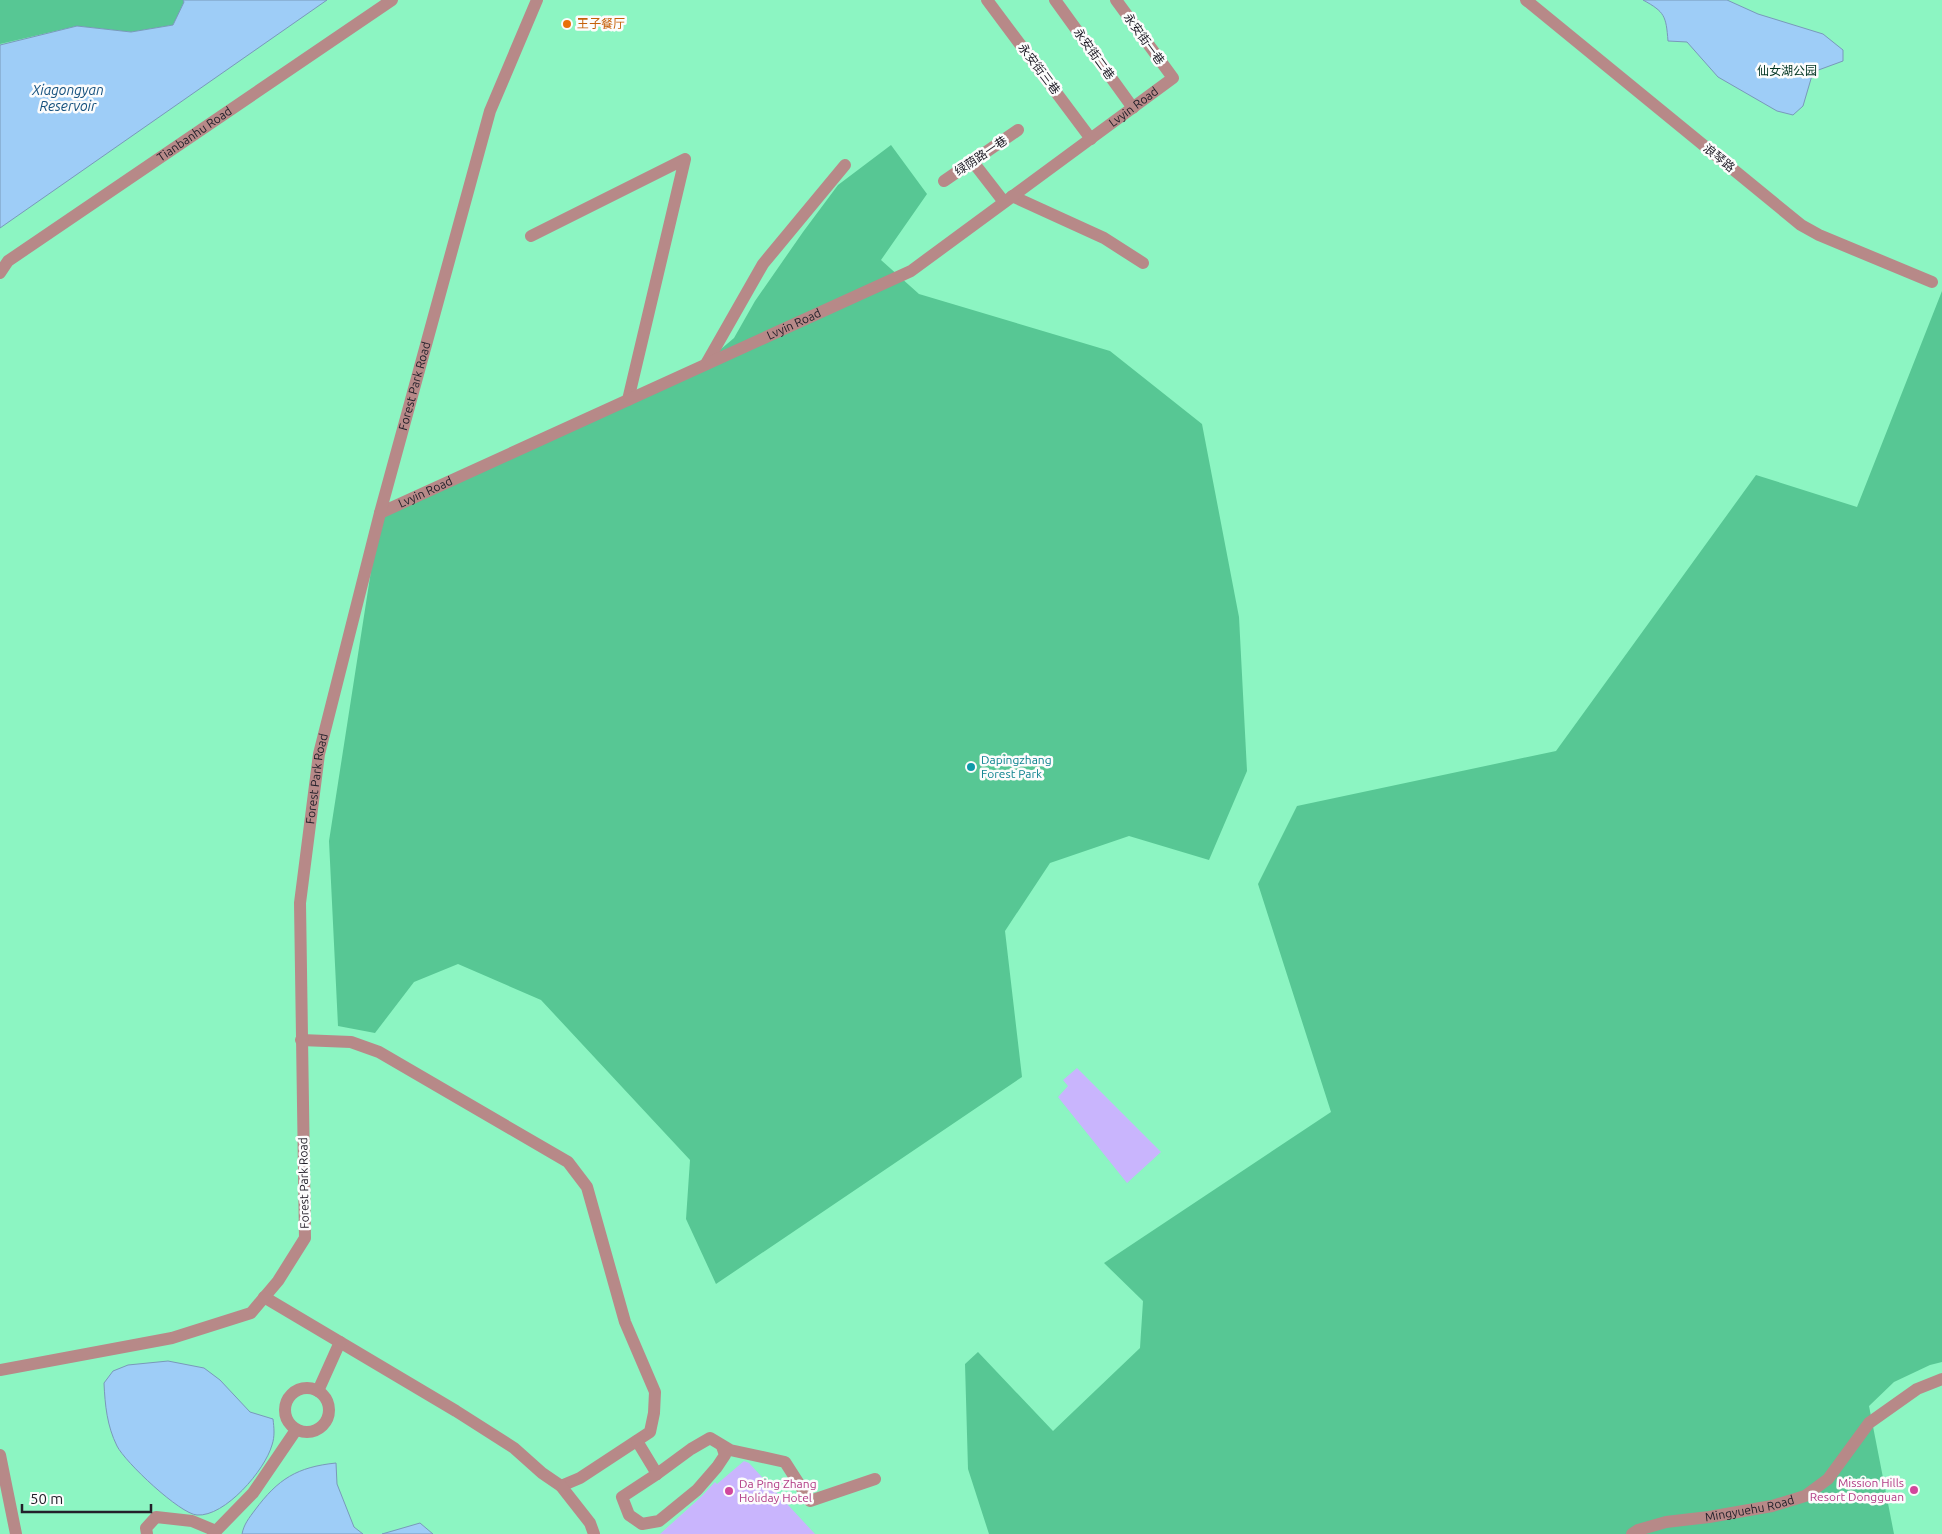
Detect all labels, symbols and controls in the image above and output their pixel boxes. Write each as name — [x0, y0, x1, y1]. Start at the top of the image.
street label: 永安街一巷 — [1122, 11, 1167, 67]
place label: 王子餐厅 — [577, 17, 625, 30]
marker: 王子餐厅 — [561, 18, 573, 30]
street label: 永安街二巷 — [1072, 26, 1117, 82]
street label: 永安街三巷 — [1016, 41, 1063, 97]
park label: 仙女湖公园 — [1757, 64, 1817, 77]
water label: Xiagongyan Reservoir — [31, 82, 104, 114]
street label: Lvyin Road — [1106, 84, 1160, 129]
street label: Tianbanhu Road — [155, 104, 234, 164]
street label: 绿荫路一巷 — [952, 133, 1009, 178]
street label: 浪琴路 — [1701, 141, 1737, 174]
street label: Lvyin Road — [765, 306, 823, 342]
street label: Forest Park Road — [396, 340, 433, 432]
street label: Lvyin Road — [396, 474, 454, 510]
street label: Forest Park Road — [303, 732, 330, 825]
place label: Dapingzhang Forest Park — [981, 753, 1052, 780]
marker: Dapingzhang Forest Park — [965, 761, 977, 773]
street label: Forest Park Road — [296, 1137, 311, 1229]
place label: Mission Hills Resort Dongguan — [1810, 1476, 1904, 1503]
place label: Da Ping Zhang Holiday Hotel — [739, 1477, 817, 1504]
scale bar — [22, 1482, 151, 1514]
marker: Mission Hills Resort Dongguan — [1908, 1484, 1920, 1496]
marker: Da Ping Zhang Holiday Hotel — [723, 1485, 735, 1497]
text: 50 m — [30, 1490, 63, 1507]
street label: Mingyuehu Road — [1704, 1493, 1795, 1524]

